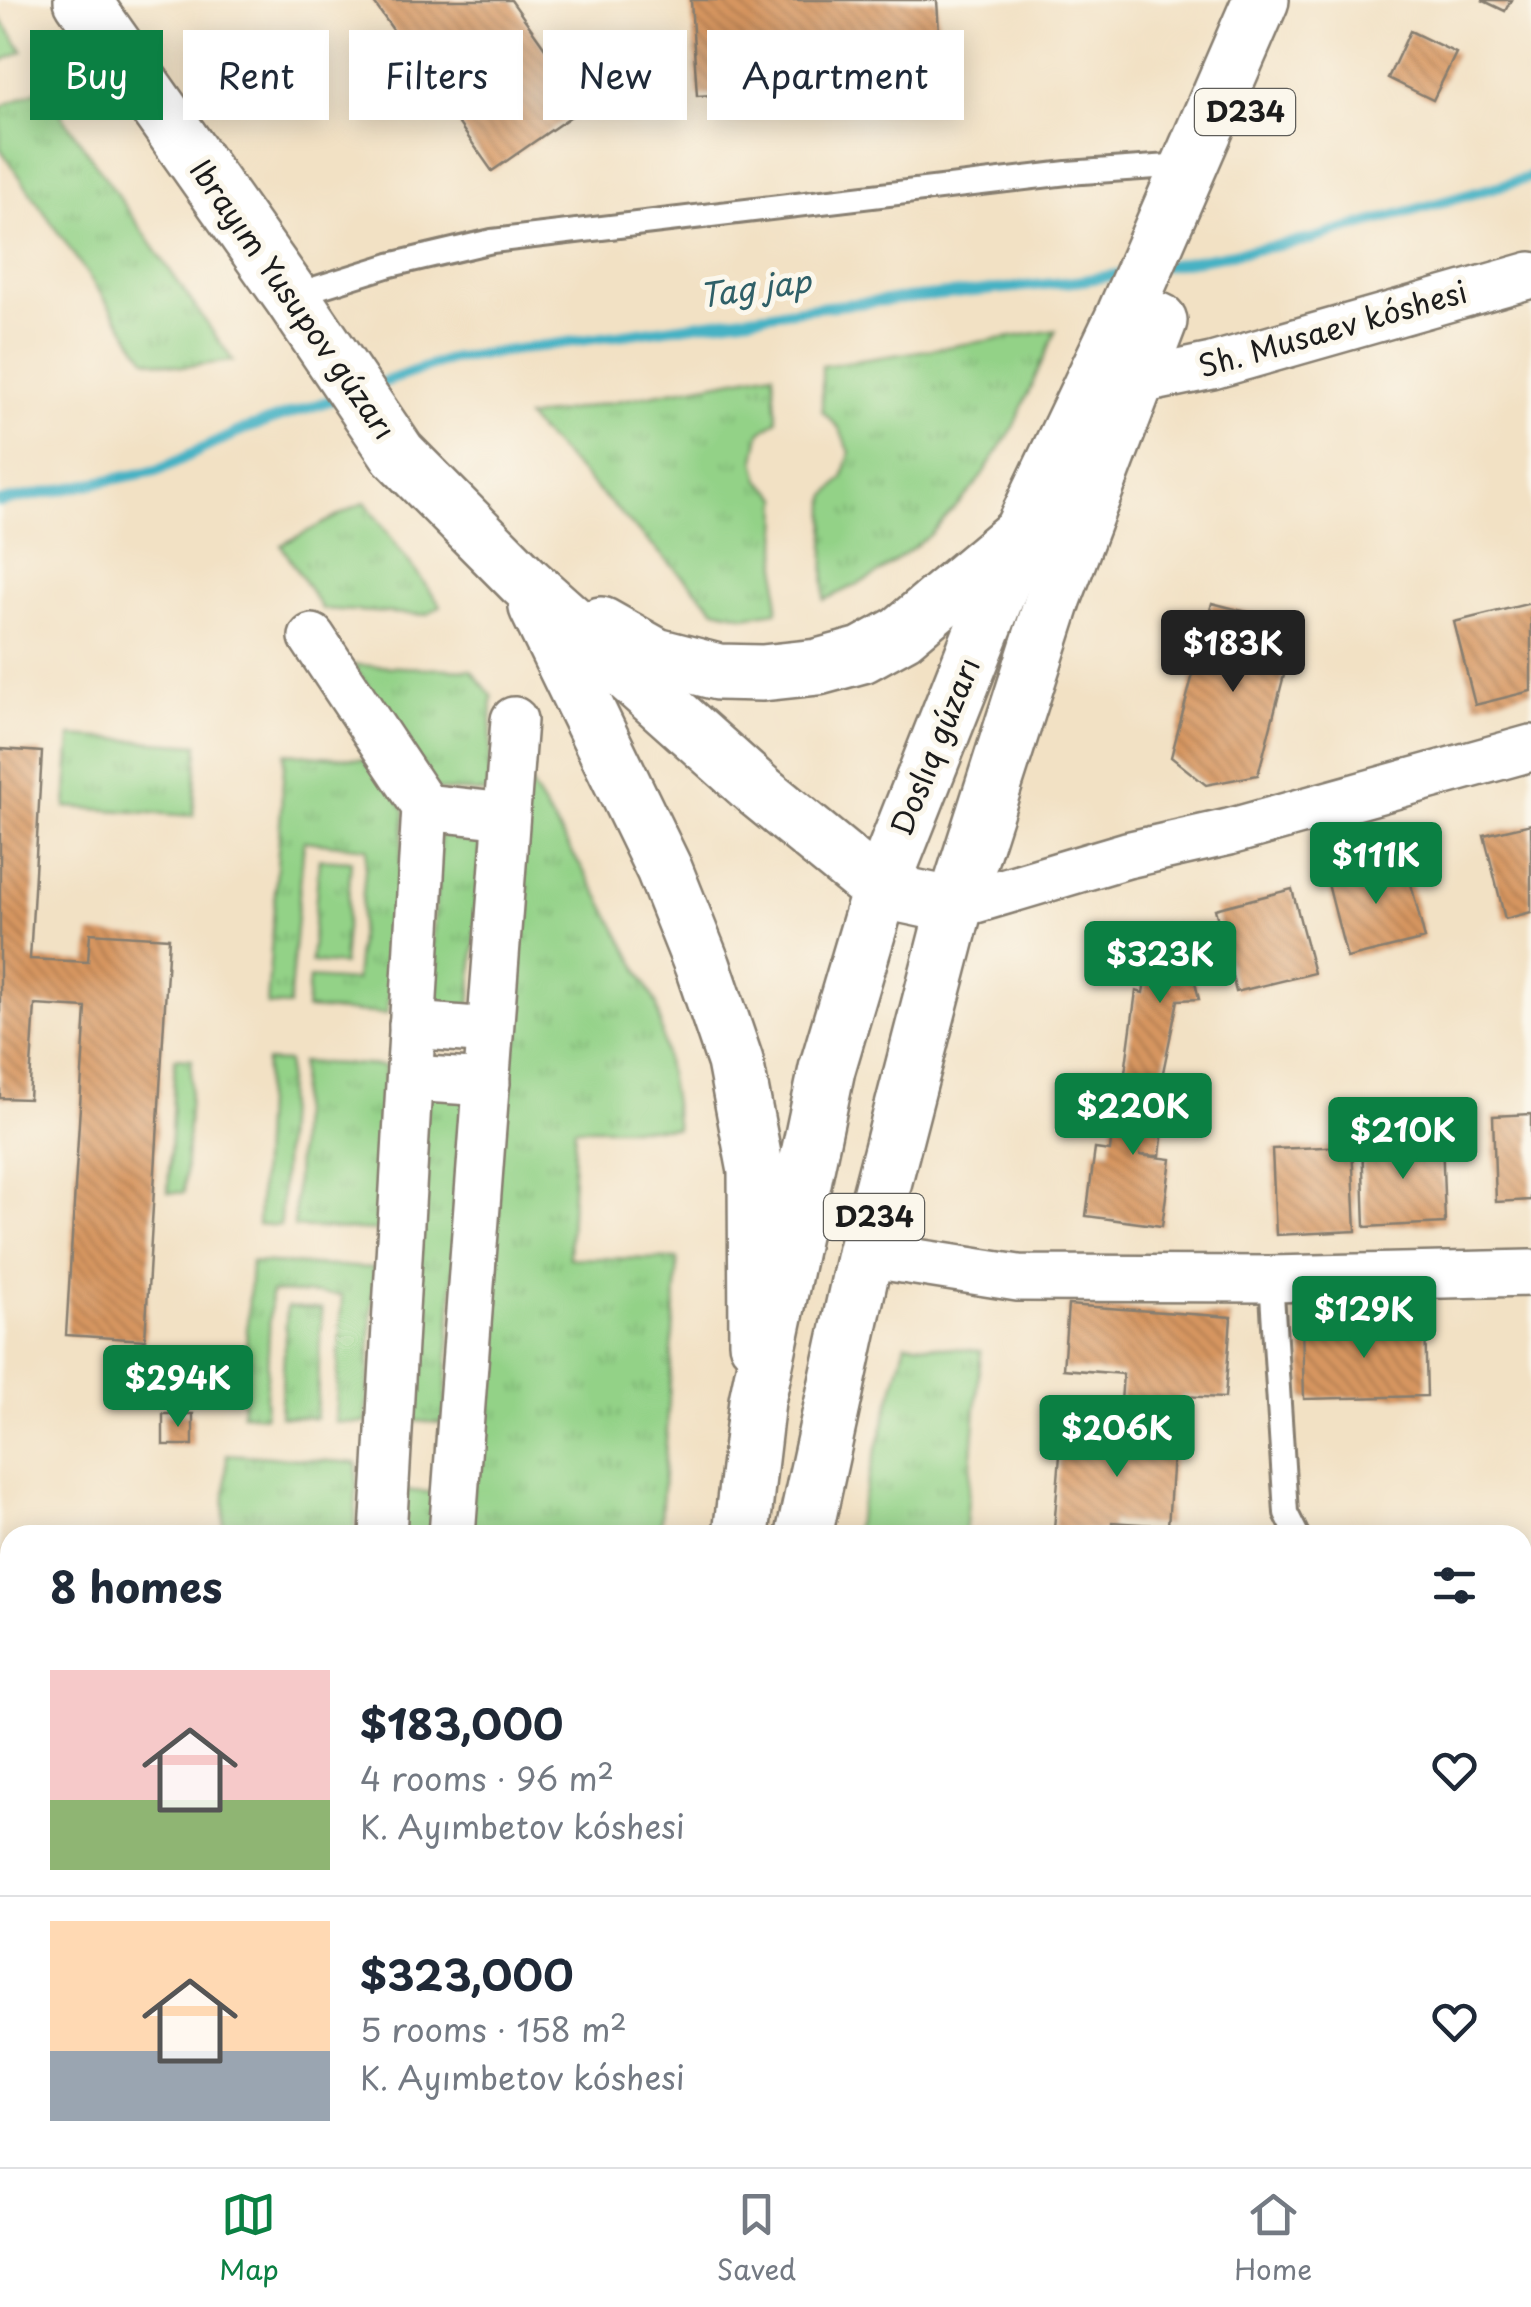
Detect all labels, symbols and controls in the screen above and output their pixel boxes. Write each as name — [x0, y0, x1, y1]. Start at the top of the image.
chip: Buy — [30, 30, 163, 120]
chip: Rent — [183, 30, 329, 120]
chip: Filters — [349, 30, 523, 120]
chip: New — [543, 30, 687, 120]
chip: Apartment — [707, 30, 964, 120]
road number: D234 — [1195, 89, 1295, 135]
street label: Ibrayım Yusupov gúzarı — [180, 149, 408, 448]
water label: Tag jap — [696, 255, 815, 319]
street label: Sh. Musaev kóshesi — [1193, 268, 1472, 387]
pin: $183K — [1163, 610, 1303, 695]
text: $183K — [1183, 618, 1283, 666]
street label: Doslıq gúzarı — [877, 650, 990, 842]
pin: $111K — [1306, 822, 1446, 907]
text: $111K — [1332, 830, 1420, 878]
pin: $323K — [1090, 921, 1230, 1006]
text: $323K — [1106, 929, 1214, 977]
pin: $220K — [1063, 1073, 1203, 1158]
text: $220K — [1077, 1081, 1189, 1129]
pin: $210K — [1333, 1097, 1473, 1182]
text: $210K — [1350, 1105, 1456, 1153]
road number: D234 — [824, 1194, 924, 1240]
pin: $129K — [1294, 1276, 1434, 1361]
text: $129K — [1314, 1284, 1414, 1332]
pin: $294K — [108, 1345, 248, 1430]
text: $294K — [125, 1353, 231, 1401]
pin: $206K — [1047, 1395, 1187, 1480]
text: $206K — [1062, 1403, 1172, 1451]
text: 8 homes — [50, 1554, 223, 1617]
icon: filters — [1427, 1558, 1482, 1613]
text: $183,000 — [360, 1691, 563, 1754]
icon: home — [130, 1710, 250, 1830]
icon: heart — [1427, 1743, 1482, 1798]
text: 4 rooms · 96 m² — [360, 1754, 614, 1802]
text: K. Ayımbetov kóshesi — [360, 1802, 685, 1850]
text: $323,000 — [360, 1942, 574, 2005]
icon: home — [130, 1961, 250, 2081]
icon: heart — [1427, 1994, 1482, 2049]
text: 5 rooms · 158 m² — [360, 2005, 627, 2053]
text: K. Ayımbetov kóshesi — [360, 2053, 685, 2101]
tab: Map — [219, 2187, 279, 2290]
tab: Saved — [717, 2187, 796, 2290]
tab: Home — [1234, 2187, 1312, 2290]

